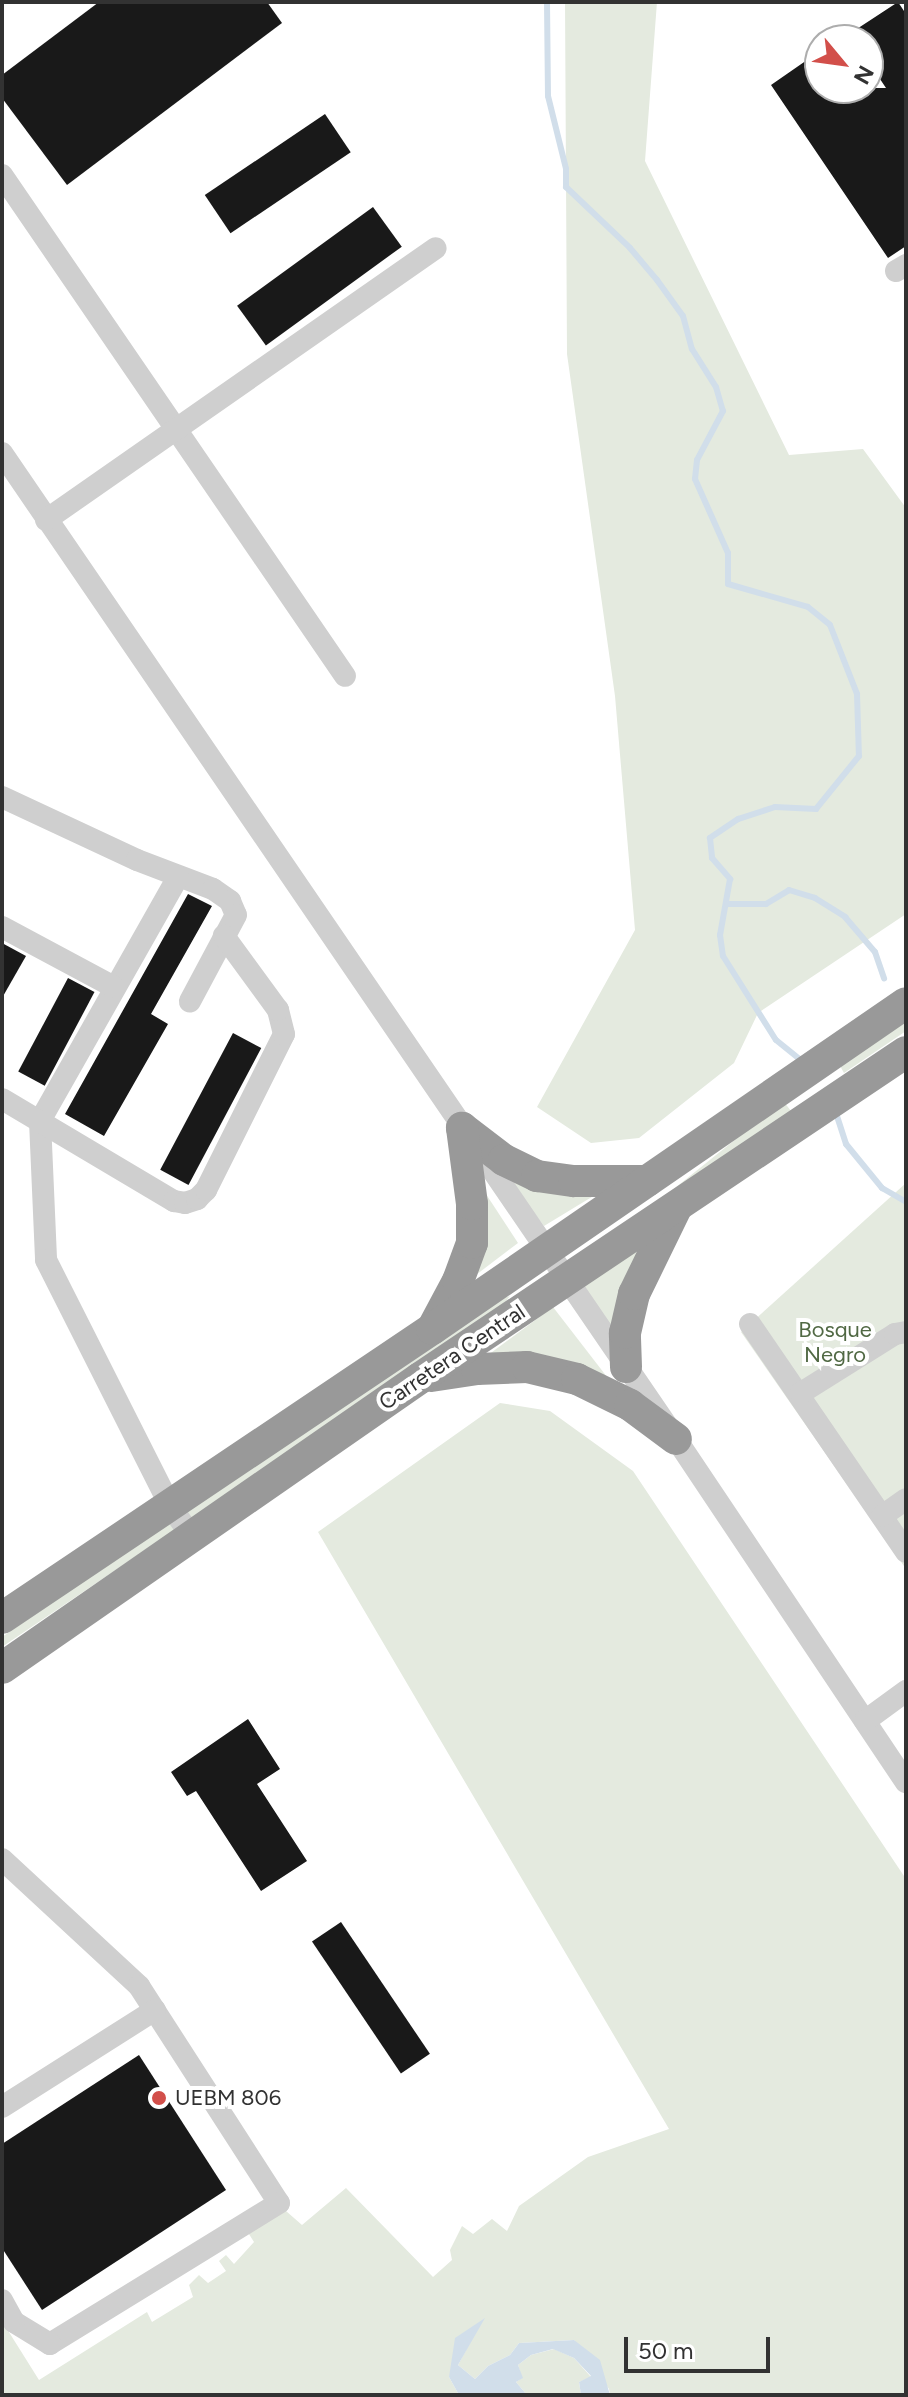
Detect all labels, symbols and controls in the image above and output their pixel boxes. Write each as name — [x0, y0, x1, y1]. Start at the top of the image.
north arrow — [804, 24, 884, 104]
text: N — [848, 61, 880, 89]
street label: Carretera Central — [374, 1298, 530, 1416]
park label: Bosque Negro — [798, 1316, 872, 1368]
place label: UEBM 806 — [175, 2085, 281, 2111]
marker: UEBM 806 — [150, 2089, 168, 2107]
scale bar — [628, 2321, 774, 2371]
text: 50 m — [638, 2336, 694, 2365]

